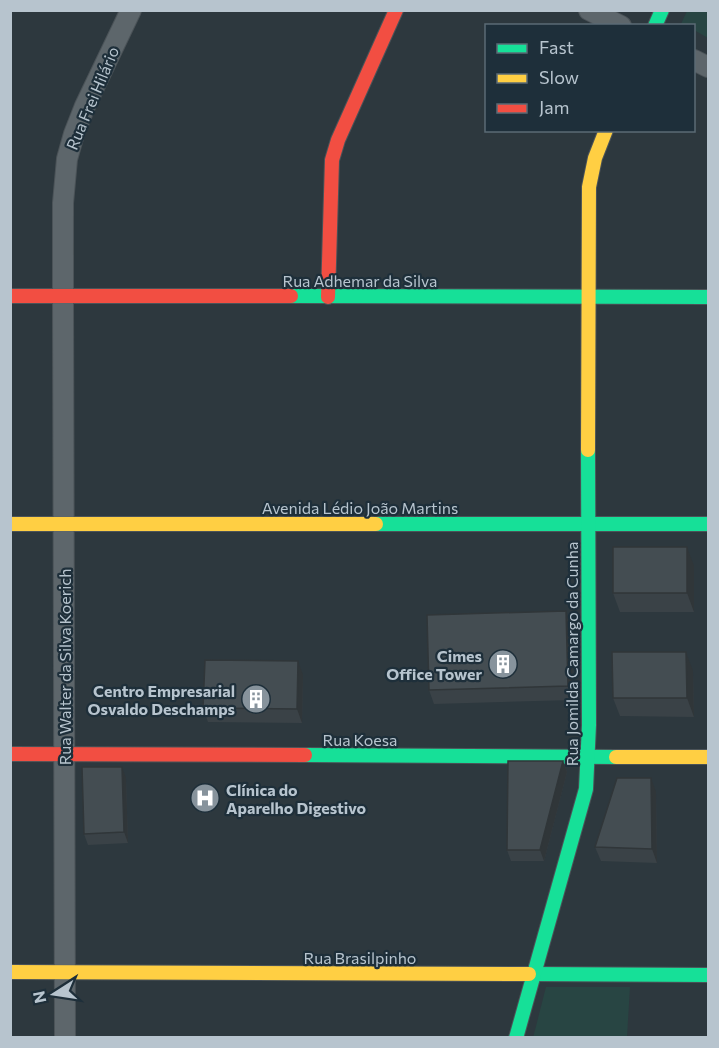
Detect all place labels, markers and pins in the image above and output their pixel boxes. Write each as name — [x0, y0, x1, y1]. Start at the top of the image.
place label: Cimes Office Tower — [386, 646, 482, 683]
building icon: Cimes Office Tower — [487, 648, 519, 680]
place label: Centro Empresarial Osvaldo Deschamps — [88, 681, 235, 718]
building icon: Centro Empresarial Osvaldo Deschamps — [240, 683, 272, 715]
place label: Clínica do Aparelho Digestivo — [226, 780, 367, 817]
hospital icon: Clínica do Aparelho Digestivo — [189, 782, 221, 814]

